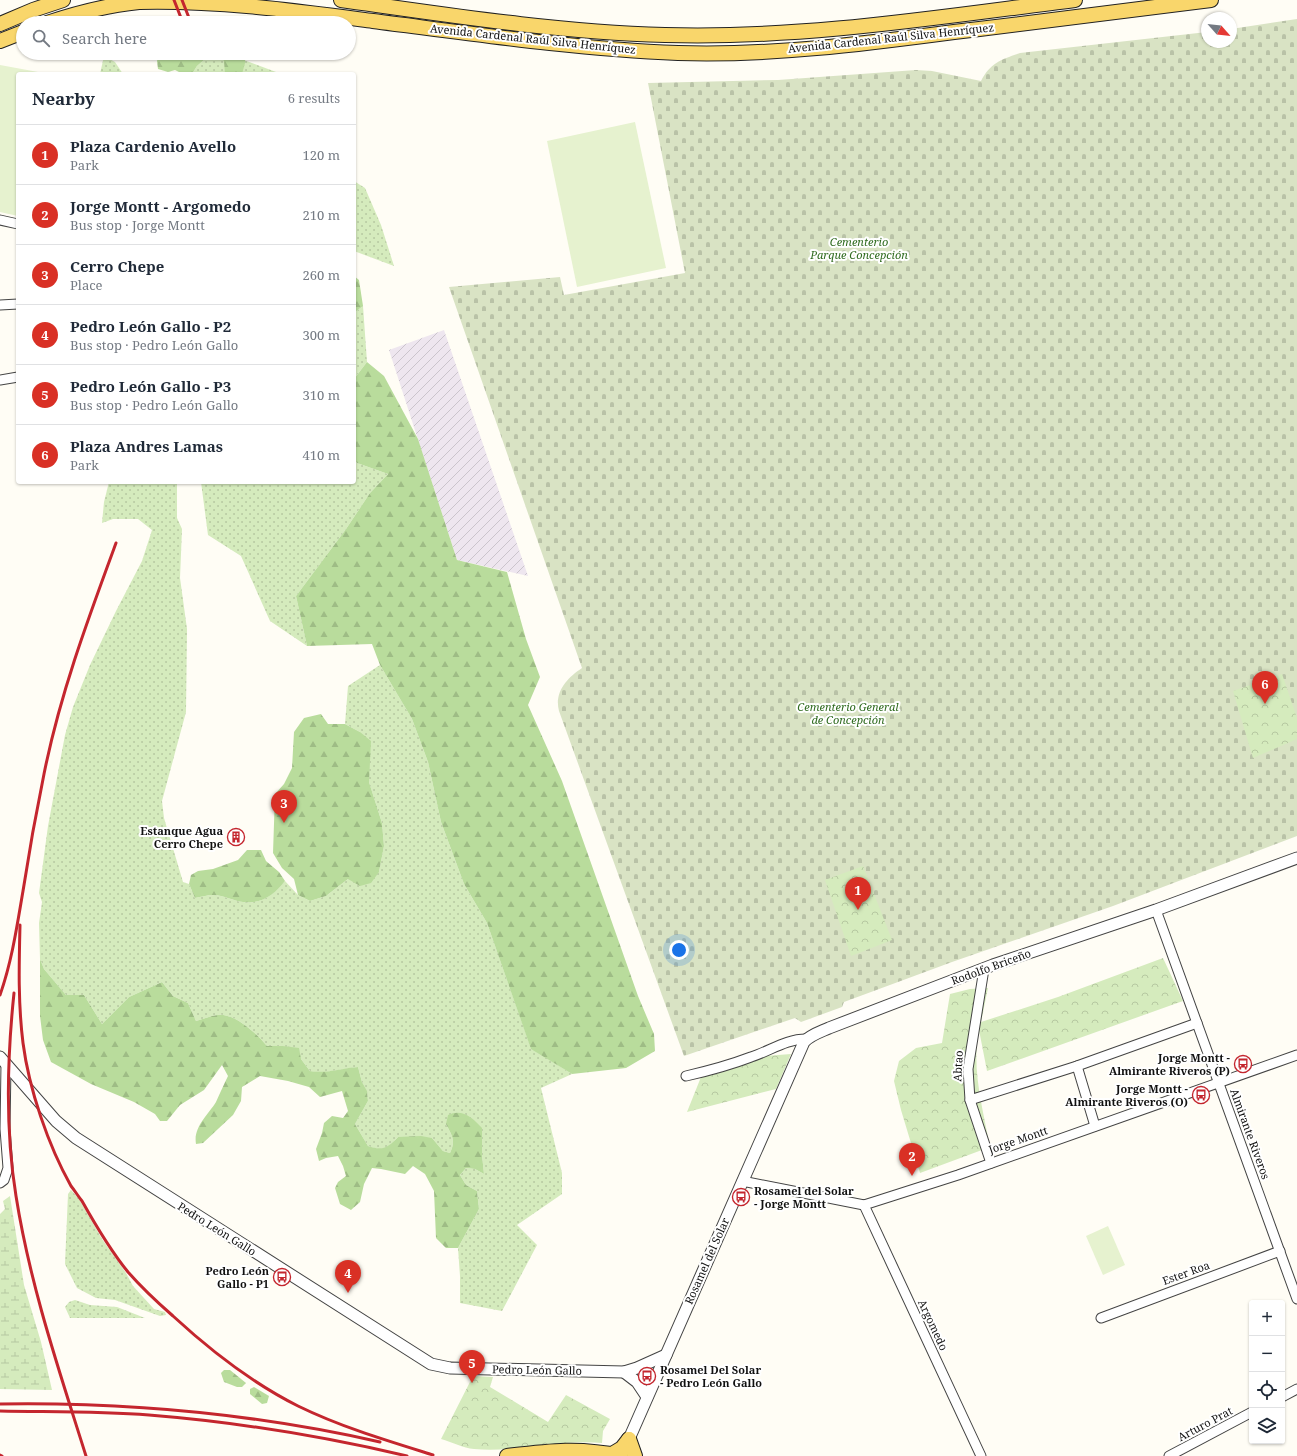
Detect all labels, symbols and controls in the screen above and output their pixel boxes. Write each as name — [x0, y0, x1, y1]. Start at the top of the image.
north arrow — [1201, 12, 1237, 48]
search box — [16, 16, 356, 60]
street label: Avenida Cardenal Raúl Silva Henríquez — [787, 19, 995, 56]
street label: Avenida Cardenal Raúl Silva Henríquez — [429, 20, 637, 57]
icon: search — [30, 27, 52, 49]
text: Search here — [62, 28, 147, 48]
text: Nearby — [32, 87, 95, 110]
text: 6 results — [288, 89, 340, 107]
text: Plaza Cardenio Avello — [70, 136, 236, 156]
text: 1 — [41, 146, 49, 164]
text: 120 m — [303, 146, 340, 164]
text: Park — [70, 156, 99, 174]
text: Jorge Montt - Argomedo — [70, 196, 251, 216]
text: 2 — [41, 206, 49, 224]
text: 210 m — [303, 206, 340, 224]
text: Bus stop · Jorge Montt — [70, 216, 205, 234]
park label: Cementerio Parque Concepción — [809, 234, 908, 262]
text: Cerro Chepe — [70, 256, 164, 276]
text: 3 — [41, 266, 49, 284]
text: 260 m — [303, 266, 340, 284]
text: Place — [70, 276, 103, 294]
text: Pedro León Gallo - P2 — [70, 316, 231, 336]
text: 4 — [41, 326, 49, 344]
text: 300 m — [303, 326, 340, 344]
text: Bus stop · Pedro León Gallo — [70, 336, 238, 354]
text: Pedro León Gallo - P3 — [70, 376, 231, 396]
text: 5 — [41, 386, 49, 404]
text: 310 m — [303, 386, 340, 404]
text: Bus stop · Pedro León Gallo — [70, 396, 238, 414]
text: Plaza Andres Lamas — [70, 436, 223, 456]
text: 6 — [41, 446, 49, 464]
text: 410 m — [303, 446, 340, 464]
text: Park — [70, 456, 99, 474]
pin: 6 — [1252, 671, 1278, 704]
park label: Cementerio General de Concepción — [797, 699, 899, 727]
pin: 3 — [271, 790, 297, 823]
place label: Estanque Agua Cerro Chepe — [140, 823, 223, 851]
building icon: Estanque Agua Cerro Chepe — [226, 827, 246, 847]
pin: 1 — [845, 877, 871, 910]
your location — [669, 940, 689, 960]
street label: Rodolfo Briceño — [949, 945, 1033, 988]
street label: Abtao — [949, 1050, 966, 1082]
place label: Jorge Montt - Almirante Riveros (P) — [1109, 1050, 1231, 1078]
bus stop icon: Jorge Montt - Almirante Riveros (P) — [1233, 1054, 1253, 1074]
place label: Jorge Montt - Almirante Riveros (O) — [1065, 1081, 1189, 1109]
bus stop icon: Jorge Montt - Almirante Riveros (O) — [1191, 1085, 1211, 1105]
street label: Almirante Riveros — [1227, 1086, 1274, 1181]
street label: Jorge Montt — [985, 1122, 1050, 1157]
pin: 2 — [899, 1143, 925, 1176]
place label: Rosamel del Solar - Jorge Montt — [754, 1183, 854, 1211]
bus stop icon: Rosamel del Solar - Jorge Montt — [731, 1187, 751, 1207]
street label: Pedro León Gallo — [175, 1198, 259, 1259]
street label: Rosamel del Solar — [681, 1214, 733, 1306]
street label: Ester Roa — [1160, 1257, 1212, 1288]
pin: 4 — [335, 1260, 361, 1293]
place label: Pedro León Gallo - P1 — [206, 1263, 270, 1291]
bus stop icon: Pedro León Gallo - P1 — [272, 1267, 292, 1287]
street label: Argomedo — [915, 1297, 952, 1353]
map controls — [1249, 1300, 1285, 1444]
button: + — [1249, 1300, 1285, 1336]
button: − — [1249, 1336, 1285, 1372]
pin: 5 — [459, 1350, 485, 1383]
street label: Pedro León Gallo — [492, 1361, 582, 1378]
place label: Rosamel Del Solar - Pedro León Gallo — [660, 1362, 762, 1390]
bus stop icon: Rosamel Del Solar - Pedro León Gallo — [637, 1366, 657, 1386]
button: locate — [1249, 1372, 1285, 1408]
street label: Arturo Prat — [1175, 1403, 1235, 1444]
button: layers — [1249, 1408, 1285, 1444]

